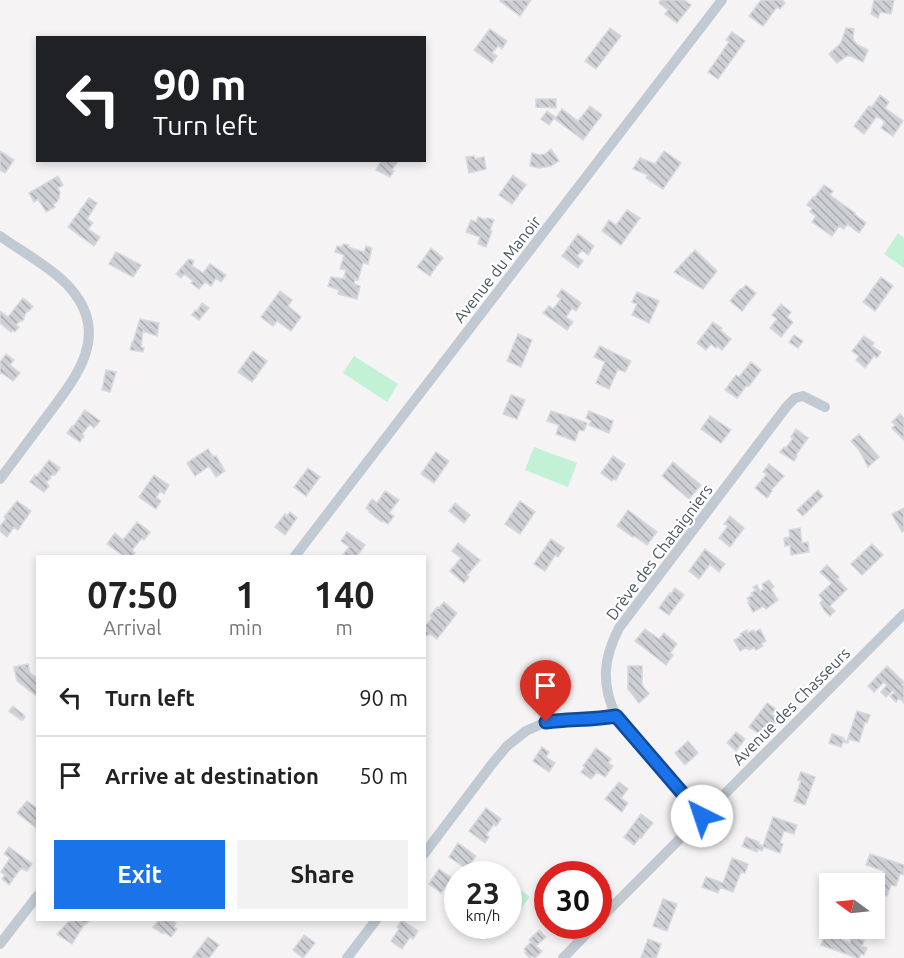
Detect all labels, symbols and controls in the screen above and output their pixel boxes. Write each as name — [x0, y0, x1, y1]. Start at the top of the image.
icon: left — [54, 60, 132, 138]
text: 90 m — [153, 61, 247, 108]
text: Turn left — [153, 110, 257, 140]
street label: Avenue du Manoir — [450, 212, 544, 326]
street label: Drève des Chataigniers — [602, 481, 716, 623]
text: 07:50 — [87, 574, 177, 615]
text: 1 — [235, 574, 256, 615]
text: 140 — [314, 574, 375, 615]
text: Arrival — [103, 616, 162, 639]
text: min — [229, 616, 262, 639]
text: m — [336, 616, 353, 639]
street label: Avenue des Chasseurs — [729, 644, 853, 768]
pin — [520, 660, 571, 722]
icon: arrive — [529, 669, 562, 702]
icon: left — [54, 681, 87, 714]
text: Turn left — [105, 685, 195, 710]
text: 90 m — [359, 685, 408, 710]
icon: arrive — [54, 759, 87, 792]
text: Arrive at destination — [105, 763, 319, 788]
text: 50 m — [359, 763, 408, 788]
position arrow — [670, 784, 734, 848]
button: Exit — [54, 840, 225, 909]
button: Share — [237, 840, 408, 909]
speed limit sign: 30 — [534, 861, 612, 939]
north arrow — [819, 873, 885, 939]
map controls — [819, 873, 885, 939]
text: 23 — [466, 876, 500, 910]
text: km/h — [466, 907, 500, 924]

